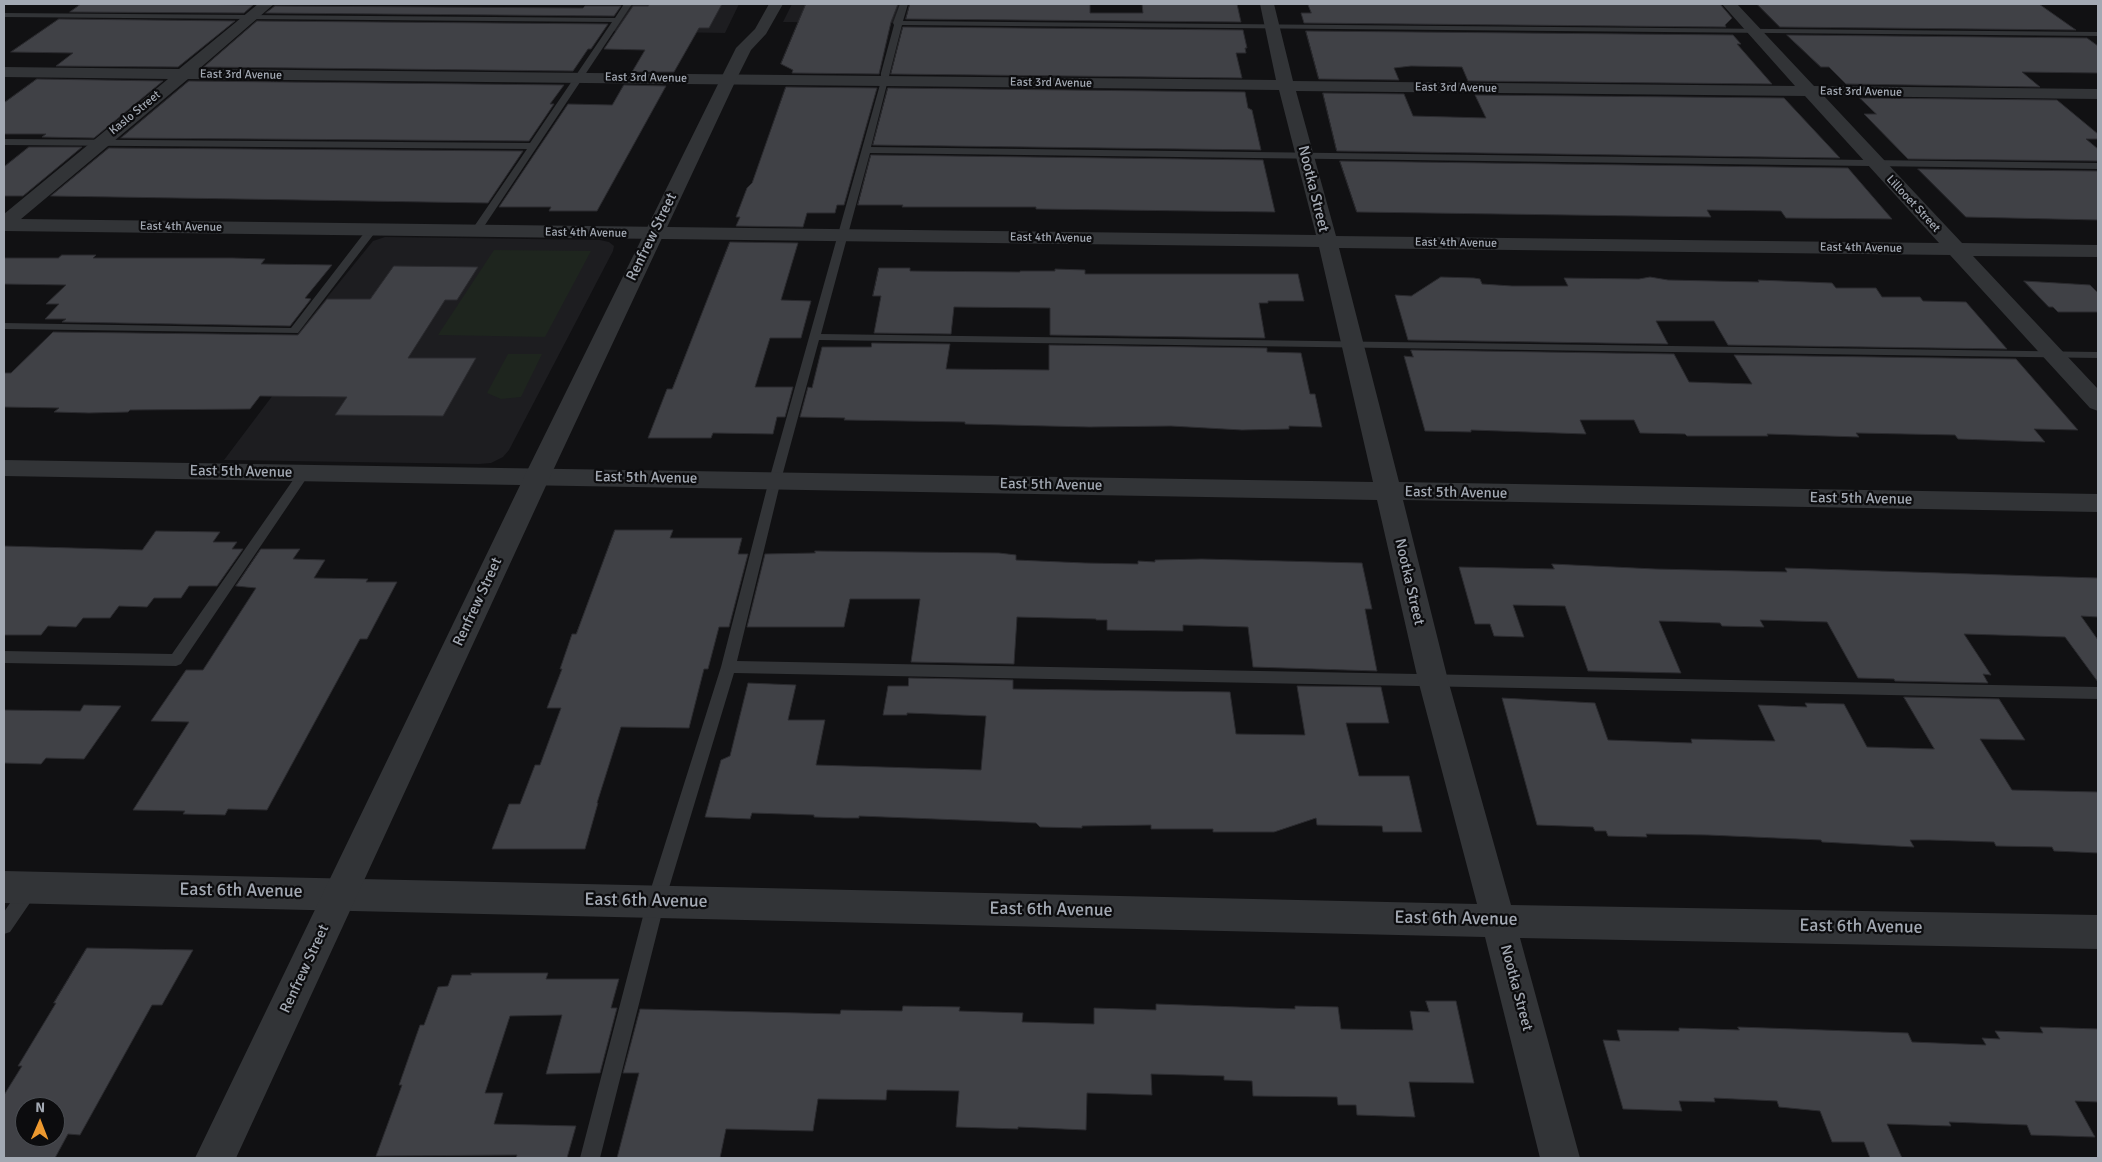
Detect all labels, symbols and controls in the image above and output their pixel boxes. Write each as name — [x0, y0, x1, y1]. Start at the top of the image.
street label: East 3rd Avenue — [200, 67, 282, 83]
street label: East 3rd Avenue — [605, 70, 687, 86]
street label: East 3rd Avenue — [1010, 75, 1092, 91]
street label: East 3rd Avenue — [1415, 80, 1497, 96]
street label: East 3rd Avenue — [1820, 84, 1902, 100]
street label: Kaslo Street — [106, 88, 164, 138]
street label: Nootka Street — [1294, 144, 1332, 234]
street label: Lillooet Street — [1883, 173, 1943, 235]
street label: Renfrew Street — [623, 190, 681, 284]
street label: East 4th Avenue — [140, 219, 222, 235]
street label: East 4th Avenue — [545, 225, 627, 241]
street label: East 4th Avenue — [1010, 230, 1092, 246]
street label: East 4th Avenue — [1415, 235, 1497, 251]
street label: East 4th Avenue — [1820, 240, 1902, 256]
street label: East 5th Avenue — [189, 462, 293, 482]
street label: East 5th Avenue — [594, 468, 698, 488]
street label: East 5th Avenue — [999, 475, 1103, 495]
street label: East 5th Avenue — [1404, 483, 1508, 503]
street label: East 5th Avenue — [1809, 489, 1913, 509]
street label: Nootka Street — [1390, 537, 1428, 627]
street label: Renfrew Street — [450, 555, 506, 649]
street label: East 6th Avenue — [179, 879, 303, 903]
street label: East 6th Avenue — [584, 889, 708, 913]
street label: East 6th Avenue — [989, 898, 1113, 922]
street label: East 6th Avenue — [1394, 907, 1518, 931]
street label: East 6th Avenue — [1799, 915, 1923, 939]
street label: Renfrew Street — [277, 922, 333, 1016]
street label: Nootka Street — [1496, 943, 1536, 1033]
north arrow — [15, 1097, 65, 1147]
text: N — [35, 1099, 45, 1116]

